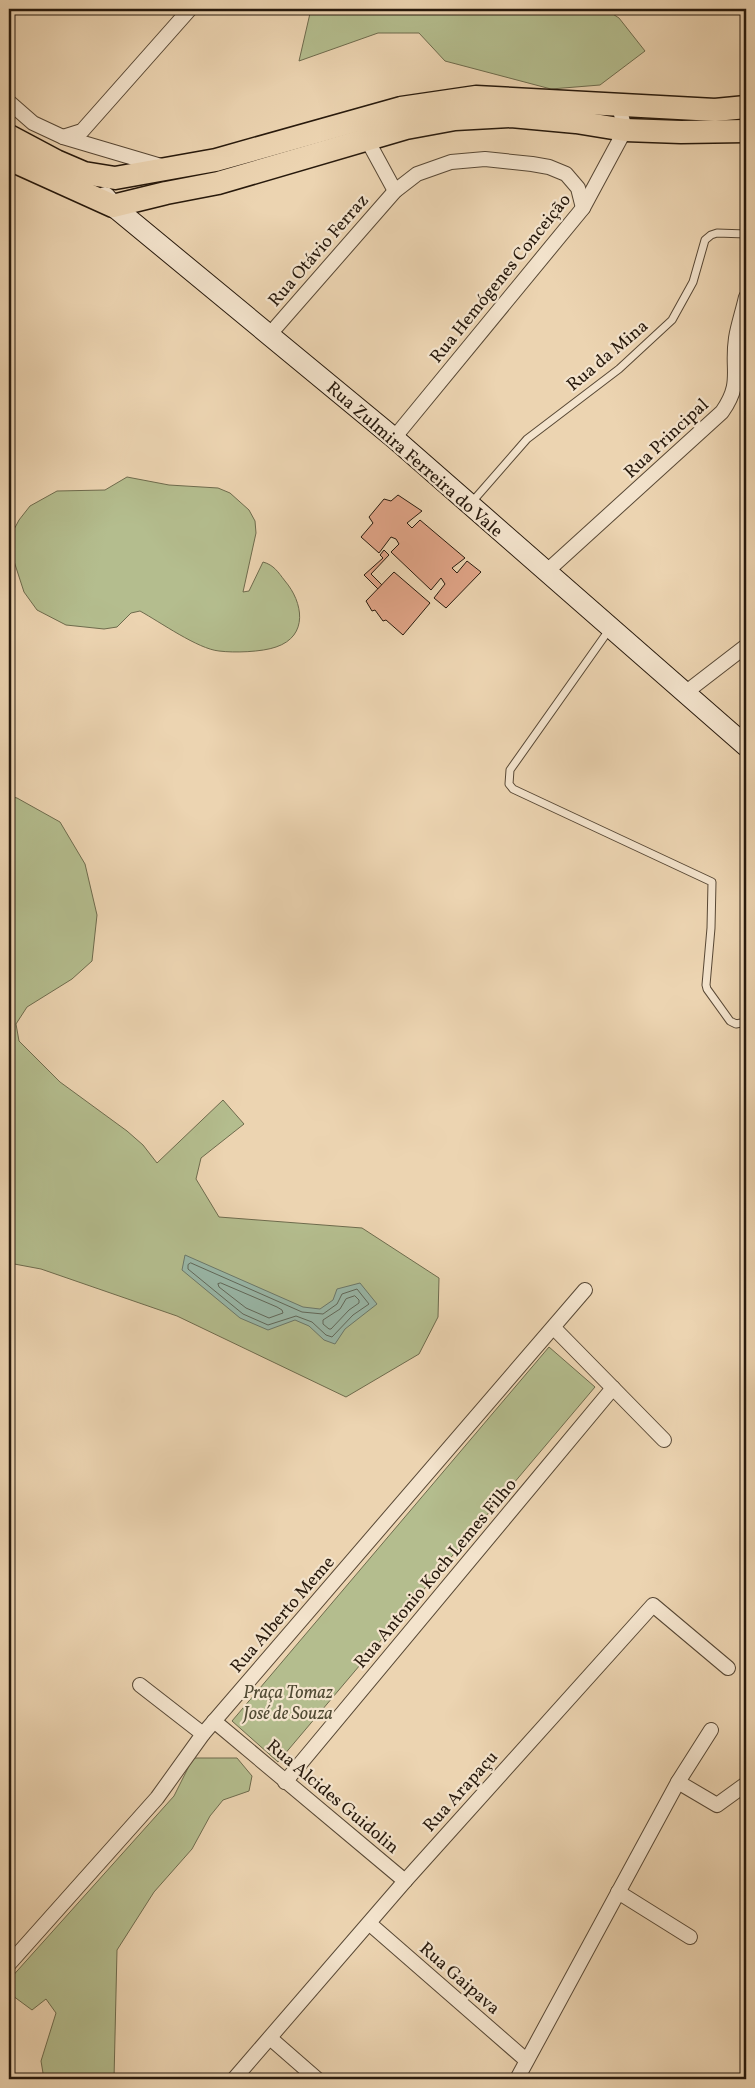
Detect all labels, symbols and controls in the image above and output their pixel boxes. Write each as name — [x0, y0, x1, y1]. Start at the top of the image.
street label: Rua Otávio Ferraz — [263, 189, 375, 313]
street label: Rua Hemógenes Conceição — [425, 189, 577, 369]
street label: Rua da Mina — [562, 315, 654, 398]
street label: Rua Zulmira Ferreira do Vale — [320, 376, 508, 544]
street label: Rua Principal — [619, 393, 715, 485]
street label: Rua Antonio Koch Lemes Filho — [349, 1473, 523, 1675]
street label: Rua Alberto Meme — [225, 1551, 341, 1679]
park label: Praça Tomaz José de Souza — [241, 1681, 333, 1727]
street label: Rua Alcides Guidolin — [260, 1734, 404, 1860]
street label: Rua Arapaçu — [418, 1746, 504, 1838]
street label: Rua Gaipava — [413, 1937, 505, 2021]

